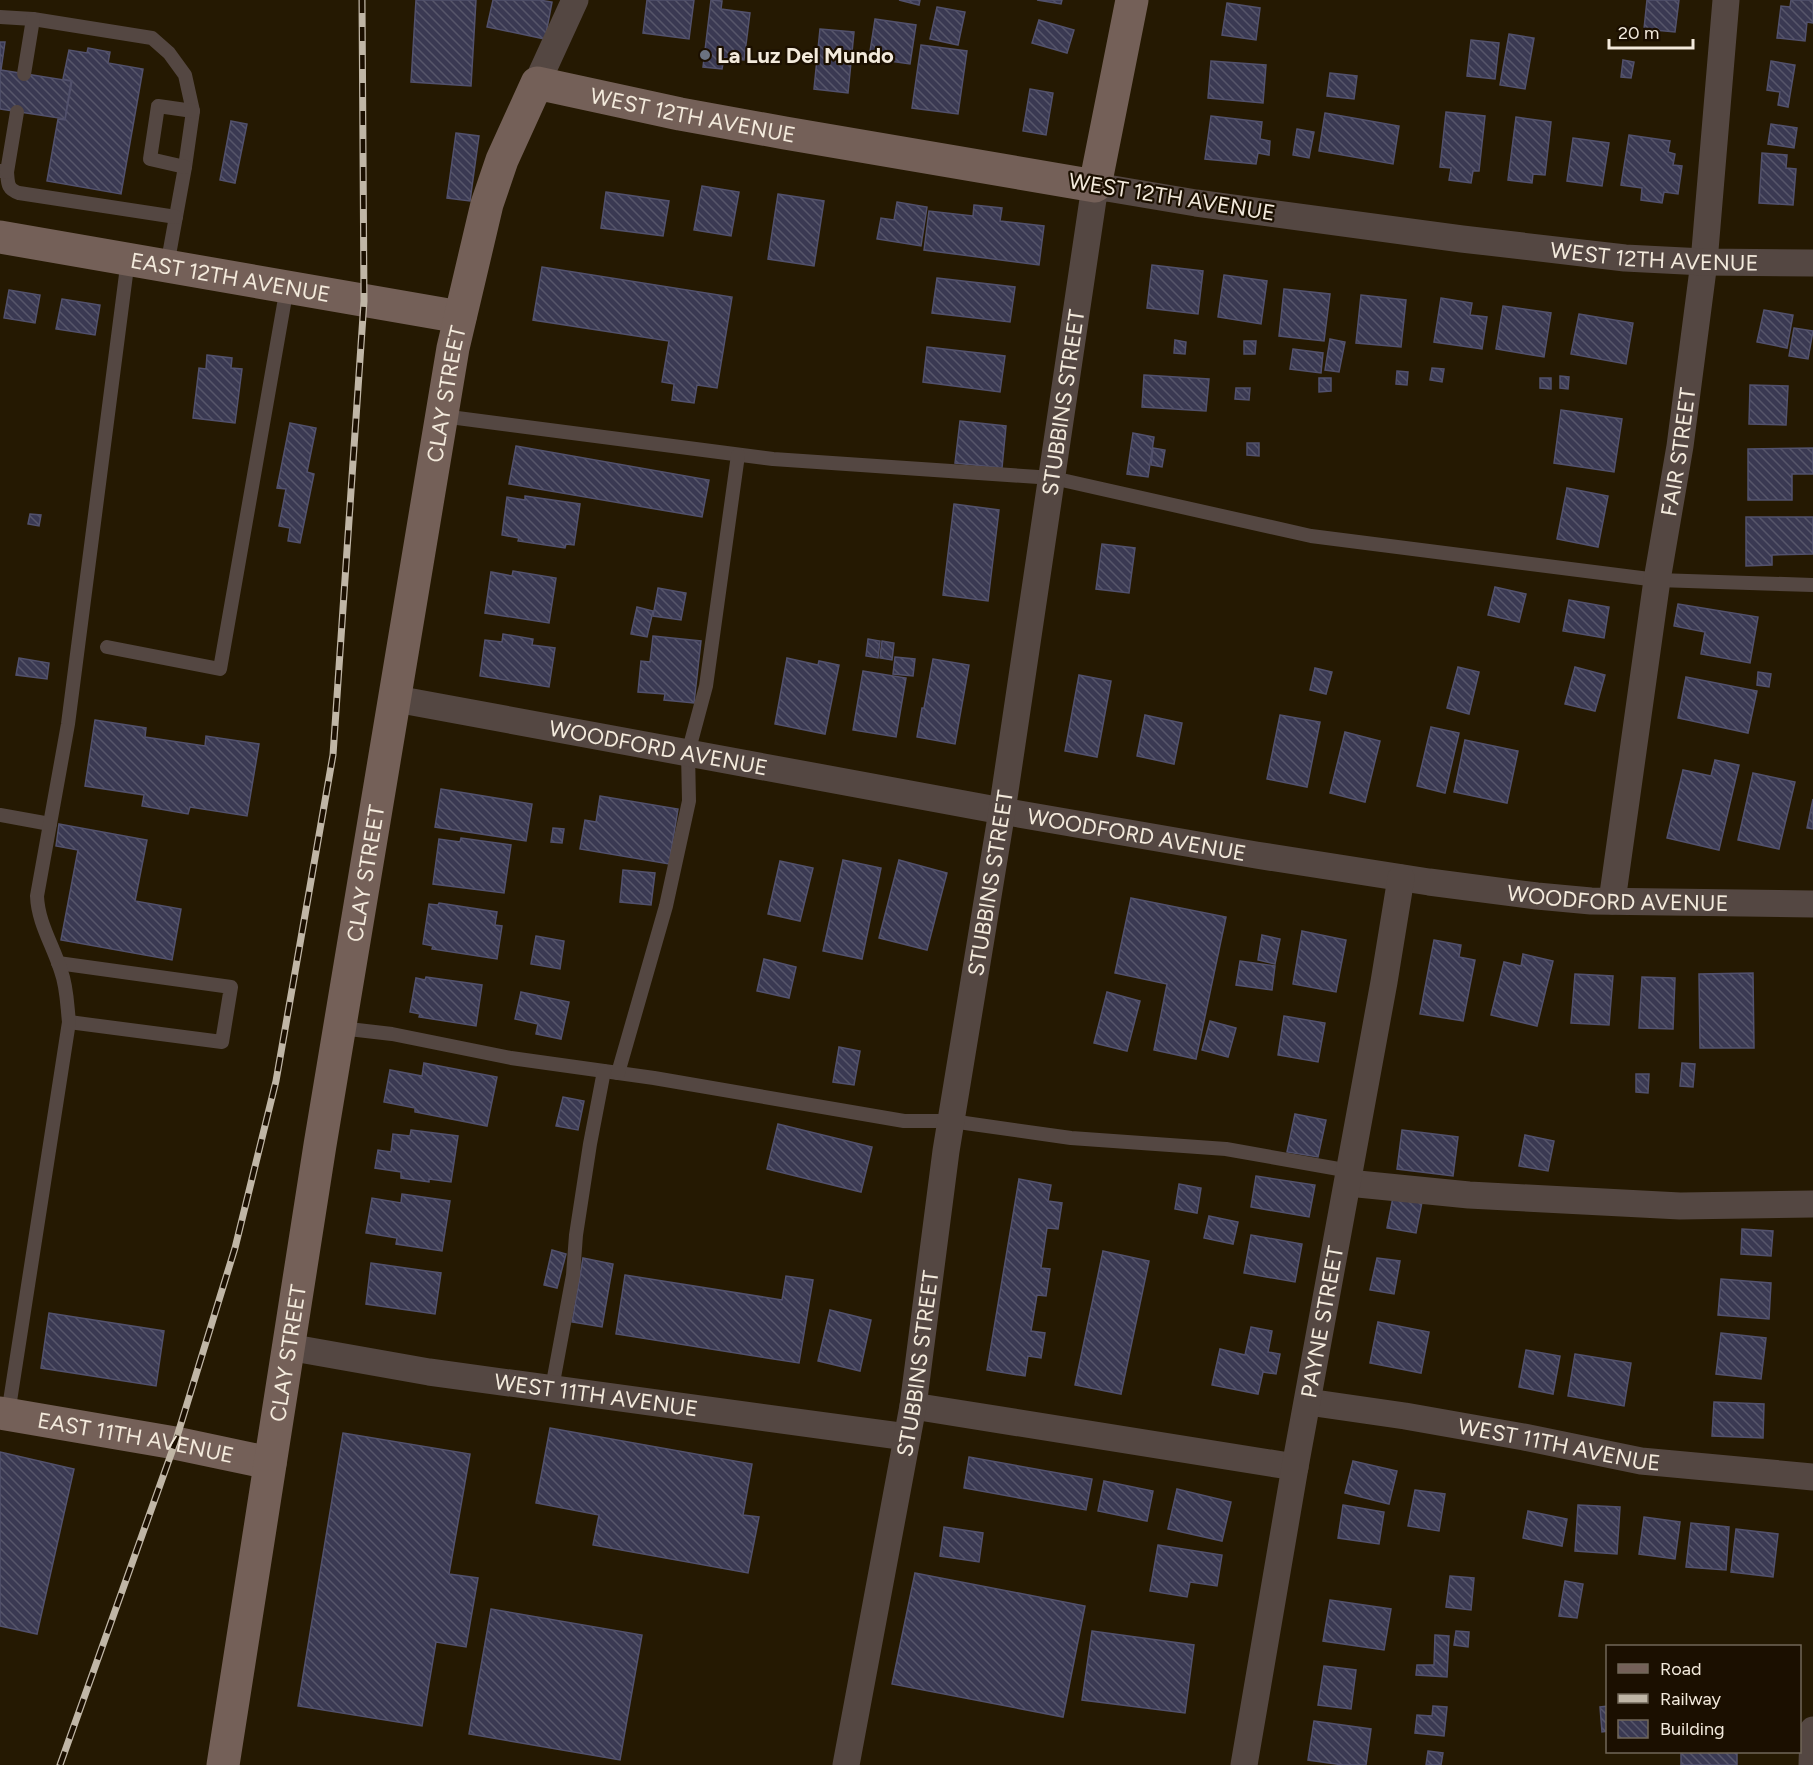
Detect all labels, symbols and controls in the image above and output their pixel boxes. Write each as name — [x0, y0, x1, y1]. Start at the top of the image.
scale bar — [1609, 12, 1693, 50]
text: 20 m — [1618, 22, 1659, 44]
place label: La Luz Del Mundo — [717, 42, 894, 69]
marker: La Luz Del Mundo — [698, 48, 712, 62]
street label: WEST 12TH AVENUE — [588, 81, 798, 148]
street label: WEST 12TH AVENUE — [1067, 167, 1277, 227]
street label: WEST 12TH AVENUE — [1549, 236, 1759, 276]
street label: EAST 12TH AVENUE — [129, 246, 333, 308]
street label: STUBBINS STREET — [1036, 308, 1090, 497]
street label: CLAY STREET — [421, 323, 471, 464]
street label: FAIR STREET — [1655, 386, 1701, 518]
street label: WOODFORD AVENUE — [547, 714, 770, 781]
street label: STUBBINS STREET — [962, 788, 1018, 978]
street label: WOODFORD AVENUE — [1025, 802, 1248, 867]
street label: CLAY STREET — [341, 803, 390, 944]
street label: WOODFORD AVENUE — [1506, 879, 1729, 916]
street label: PAYNE STREET — [1294, 1244, 1349, 1400]
street label: STUBBINS STREET — [890, 1269, 944, 1459]
street label: CLAY STREET — [263, 1283, 311, 1423]
street label: WEST 11TH AVENUE — [493, 1368, 700, 1422]
street label: EAST 11TH AVENUE — [36, 1406, 237, 1469]
street label: WEST 11TH AVENUE — [1456, 1412, 1662, 1476]
legend — [1606, 1645, 1801, 1753]
text: Road — [1660, 1658, 1701, 1680]
text: Railway — [1660, 1688, 1722, 1710]
text: Building — [1660, 1718, 1725, 1740]

